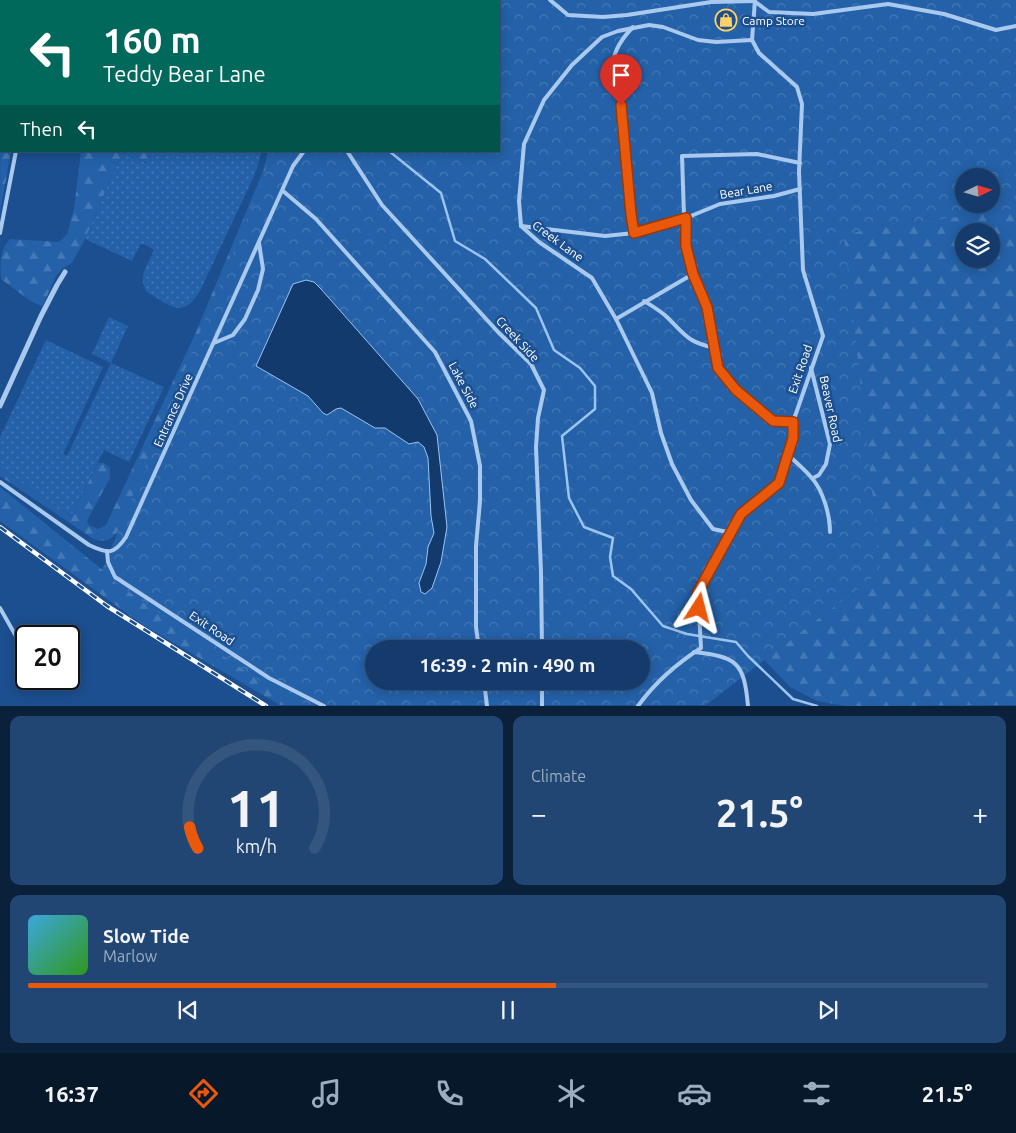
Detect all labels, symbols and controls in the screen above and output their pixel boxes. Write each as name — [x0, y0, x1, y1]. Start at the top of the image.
shop icon: Camp Store — [714, 8, 738, 32]
place label: Camp Store — [742, 14, 805, 27]
icon: left — [20, 20, 85, 85]
text: 160 m — [103, 20, 201, 60]
pin — [600, 54, 642, 105]
text: Teddy Bear Lane — [103, 61, 266, 86]
icon: arrive — [607, 61, 635, 89]
icon: left — [73, 115, 101, 143]
text: Then — [20, 118, 63, 140]
north arrow — [955, 168, 1000, 212]
map controls — [955, 168, 1000, 268]
street label: Bear Lane — [719, 179, 773, 201]
street label: Creek Lane — [530, 218, 586, 264]
button: layers — [955, 223, 1000, 268]
street label: Creek Side — [494, 314, 542, 364]
street label: Exit Road — [786, 343, 814, 395]
street label: Lake Side — [446, 360, 482, 410]
street label: Entrance Drive — [151, 371, 195, 449]
street label: Beaver Road — [818, 374, 844, 444]
position arrow — [672, 581, 724, 633]
street label: Exit Road — [187, 608, 237, 648]
speed limit sign: 20 — [15, 625, 80, 690]
text: 16:39 · 2 min · 490 m — [420, 654, 595, 676]
text: Climate — [531, 767, 586, 785]
text: 11 — [227, 779, 286, 837]
text: 21.5° — [716, 792, 803, 834]
text: − — [531, 798, 547, 829]
text: + — [972, 798, 988, 829]
text: km/h — [236, 836, 277, 856]
text: Slow Tide — [103, 925, 190, 947]
text: Marlow — [103, 947, 157, 965]
icon: previous — [174, 996, 202, 1024]
icon: pause — [494, 996, 522, 1024]
icon: next — [814, 996, 842, 1024]
icon: directions — [186, 1076, 221, 1111]
icon: music — [309, 1076, 344, 1111]
icon: phone — [432, 1076, 467, 1111]
icon: climate — [554, 1076, 589, 1111]
icon: car — [677, 1076, 712, 1111]
icon: filters — [799, 1076, 834, 1111]
text: 16:37 — [44, 1081, 99, 1106]
text: 21.5° — [922, 1081, 972, 1106]

